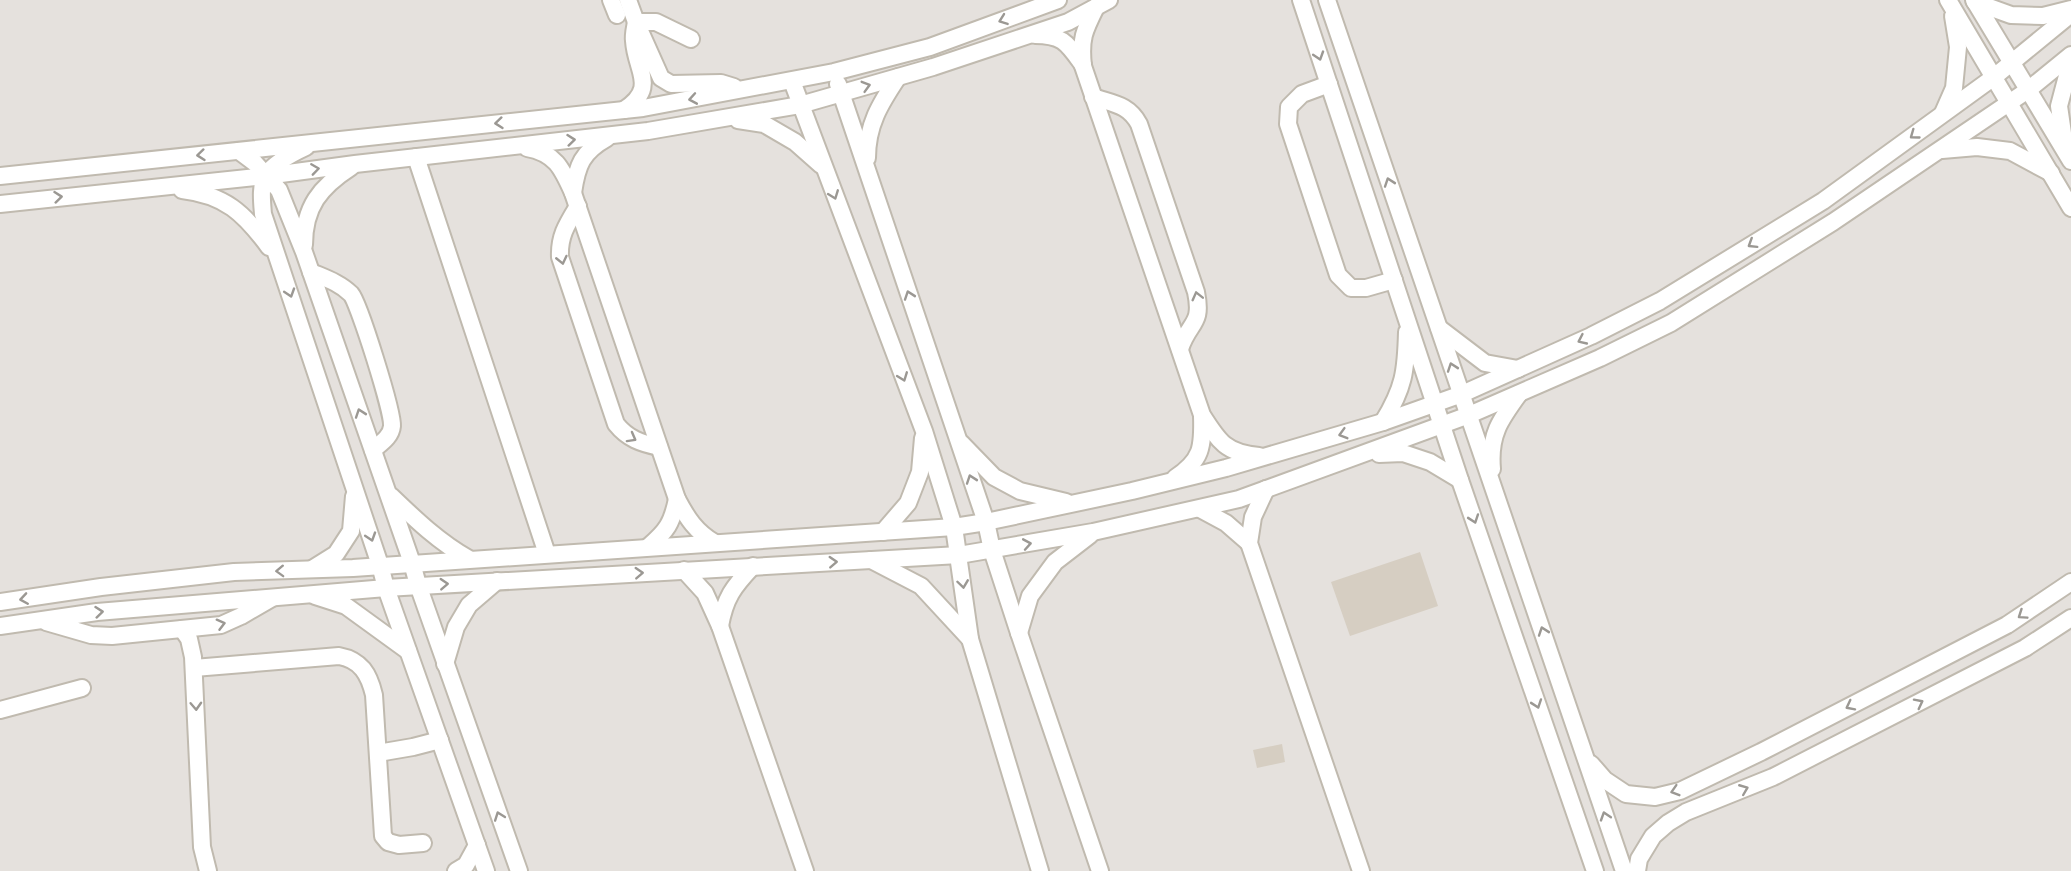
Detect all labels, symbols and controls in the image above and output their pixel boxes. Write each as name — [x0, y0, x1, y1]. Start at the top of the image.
one-way arrow — [998, 13, 1009, 25]
one-way arrow — [1312, 50, 1325, 60]
one-way arrow — [860, 81, 870, 93]
one-way arrow — [688, 92, 698, 105]
one-way arrow — [495, 116, 504, 129]
one-way arrow — [1909, 128, 1920, 139]
one-way arrow — [566, 134, 575, 147]
one-way arrow — [196, 148, 205, 161]
one-way arrow — [310, 164, 319, 176]
one-way arrow — [1384, 177, 1397, 188]
one-way arrow — [827, 189, 839, 200]
one-way arrow — [54, 192, 63, 204]
one-way arrow — [1748, 237, 1758, 249]
one-way arrow — [555, 254, 568, 264]
one-way arrow — [282, 287, 295, 298]
one-way arrow — [903, 290, 916, 301]
one-way arrow — [1191, 291, 1204, 301]
one-way arrow — [1578, 332, 1589, 344]
one-way arrow — [1447, 362, 1460, 373]
one-way arrow — [896, 371, 909, 382]
one-way arrow — [355, 408, 368, 419]
one-way arrow — [1338, 427, 1349, 439]
one-way arrow — [626, 431, 636, 442]
one-way arrow — [966, 475, 979, 485]
one-way arrow — [1467, 513, 1479, 524]
one-way arrow — [364, 532, 377, 542]
one-way arrow — [1023, 538, 1032, 550]
one-way arrow — [829, 556, 838, 569]
one-way arrow — [276, 564, 285, 577]
one-way arrow — [634, 566, 643, 579]
one-way arrow — [440, 577, 449, 590]
one-way arrow — [956, 579, 968, 589]
one-way arrow — [19, 592, 28, 604]
one-way arrow — [95, 606, 104, 619]
one-way arrow — [2018, 607, 2029, 618]
one-way arrow — [216, 618, 226, 631]
one-way arrow — [1537, 626, 1550, 637]
one-way arrow — [1530, 698, 1543, 709]
one-way arrow — [1912, 698, 1923, 710]
one-way arrow — [1846, 699, 1857, 710]
one-way arrow — [189, 701, 202, 710]
one-way arrow — [1738, 783, 1749, 796]
one-way arrow — [1670, 784, 1681, 797]
one-way arrow — [494, 811, 507, 822]
one-way arrow — [1600, 811, 1613, 821]

